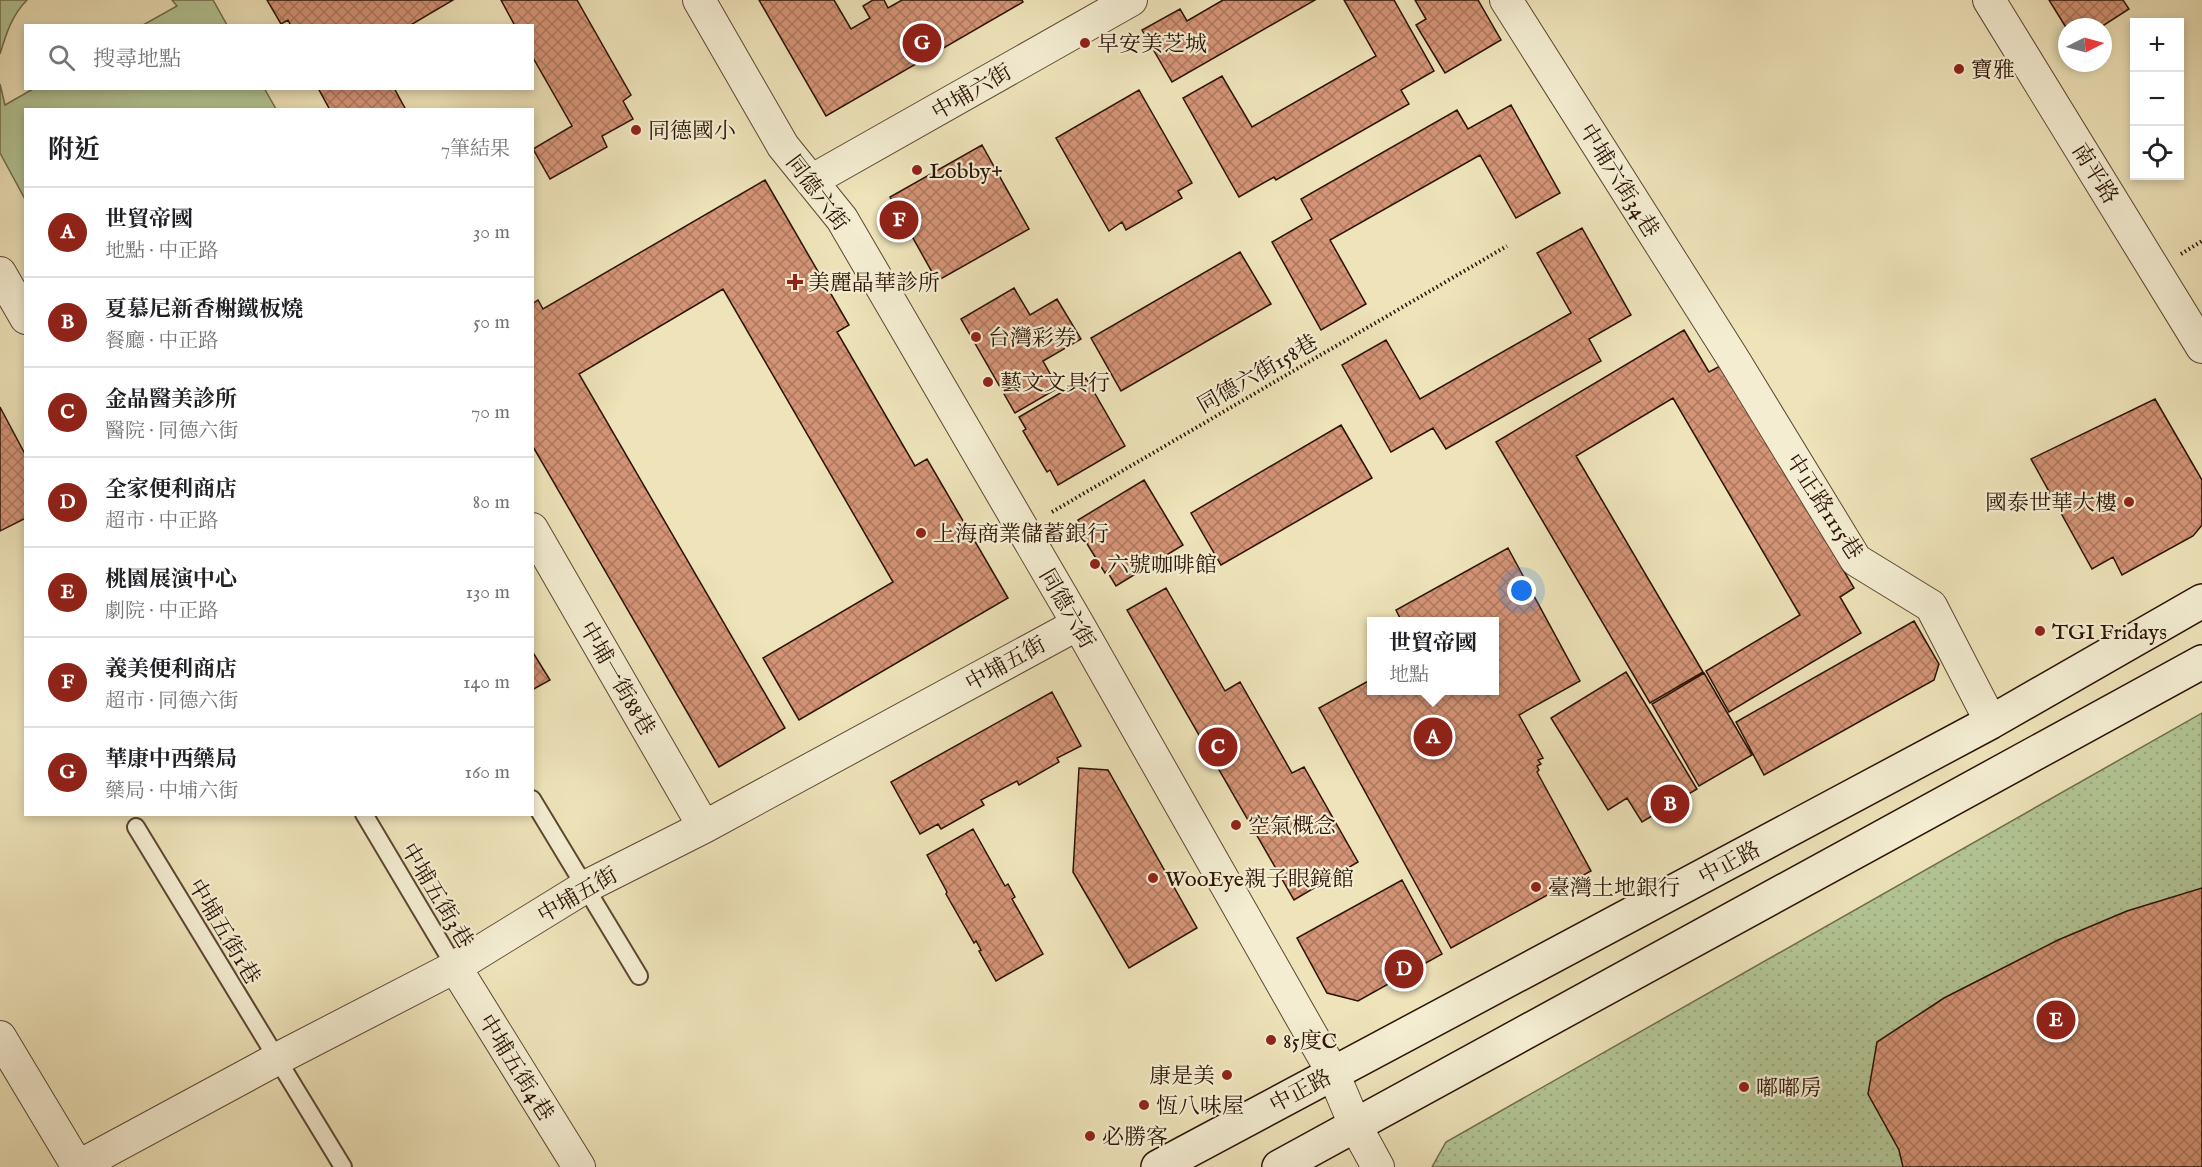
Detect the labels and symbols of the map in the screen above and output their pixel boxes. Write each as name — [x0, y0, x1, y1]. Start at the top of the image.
north arrow — [2058, 18, 2112, 72]
pin: G — [902, 20, 942, 66]
place label: 早安美芝城 — [1097, 31, 1207, 59]
marker: 早安美芝城 — [1078, 36, 1092, 50]
place label: 寶雅 — [1971, 57, 2015, 85]
street label: 中埔六街 — [927, 59, 1017, 127]
marker: 寶雅 — [1952, 62, 1966, 76]
place label: 同德國小 — [648, 118, 736, 146]
street label: 中埔六街34巷 — [1572, 119, 1664, 243]
marker: 同德國小 — [629, 123, 643, 137]
street label: 南平路 — [2065, 139, 2124, 209]
street label: 同德六街 — [779, 150, 854, 237]
place label: Lobby+ — [929, 158, 1003, 186]
marker: Lobby+ — [910, 163, 924, 177]
pin: F — [880, 198, 918, 242]
place label: 美麗晶華診所 — [808, 270, 940, 298]
marker: 美麗晶華診所 — [786, 273, 804, 291]
place label: 台灣彩券 — [988, 325, 1076, 353]
street label: 同德六街158巷 — [1193, 329, 1323, 421]
marker: 台灣彩券 — [969, 330, 983, 344]
place label: 藝文文具行 — [1000, 370, 1110, 398]
marker: 藝文文具行 — [981, 375, 995, 389]
street label: 中正路1115巷 — [1779, 449, 1868, 565]
place label: 國泰世華大樓 — [1985, 490, 2117, 518]
marker: 國泰世華大樓 — [2122, 495, 2136, 509]
place label: 上海商業儲蓄銀行 — [933, 521, 1109, 549]
marker: 上海商業儲蓄銀行 — [914, 526, 928, 540]
place label: 六號咖啡館 — [1107, 552, 1217, 580]
marker: 六號咖啡館 — [1088, 557, 1102, 571]
street label: 同德六街 — [1032, 564, 1100, 654]
your location — [1507, 576, 1536, 605]
street label: 中埔一街88巷 — [572, 617, 660, 741]
place label: TGI Fridays — [2052, 619, 2167, 647]
marker: TGI Fridays — [2033, 624, 2047, 638]
street label: 中埔五街 — [961, 631, 1051, 698]
pin: A — [1414, 714, 1452, 760]
pin: C — [1198, 724, 1238, 770]
pin: B — [1650, 782, 1690, 826]
place label: 空氣概念 — [1248, 813, 1336, 841]
marker: 空氣概念 — [1229, 818, 1243, 832]
street label: 中正路 — [1694, 836, 1766, 892]
street label: 中埔五街3巷 — [394, 838, 479, 954]
street label: 中埔五街 — [533, 862, 623, 930]
place label: WooEye親子眼鏡館 — [1165, 866, 1354, 894]
marker: WooEye親子眼鏡館 — [1146, 871, 1160, 885]
street label: 中埔五街1巷 — [181, 874, 266, 990]
place label: 臺灣土地銀行 — [1548, 875, 1680, 903]
marker: 臺灣土地銀行 — [1529, 880, 1543, 894]
pin: D — [1384, 946, 1424, 992]
pin: E — [2036, 998, 2076, 1042]
street label: 中埔五街4巷 — [471, 1009, 559, 1127]
place label: 85度C — [1283, 1028, 1337, 1056]
marker: 85度C — [1264, 1033, 1278, 1047]
place label: 康是美 — [1149, 1063, 1215, 1091]
street label: 中正路 — [1265, 1064, 1337, 1120]
marker: 康是美 — [1220, 1068, 1234, 1082]
place label: 嘟嘟房 — [1756, 1075, 1822, 1103]
marker: 嘟嘟房 — [1737, 1080, 1751, 1094]
place label: 恆八味屋 — [1156, 1093, 1244, 1121]
marker: 恆八味屋 — [1137, 1098, 1151, 1112]
place label: 必勝客 — [1102, 1124, 1168, 1152]
marker: 必勝客 — [1083, 1129, 1097, 1143]

